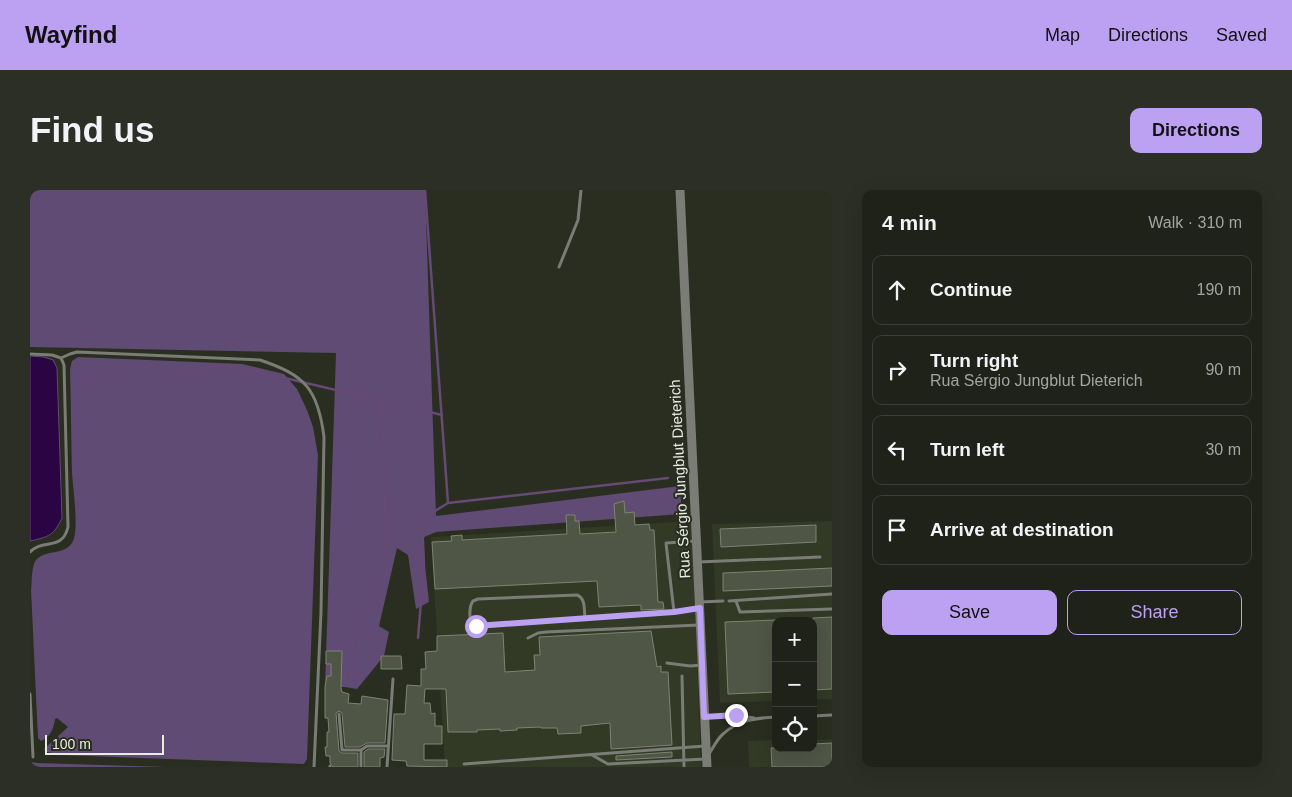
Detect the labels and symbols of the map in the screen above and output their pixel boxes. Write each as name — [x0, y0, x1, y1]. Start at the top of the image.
street label: Rua Sérgio Jungblut Dieterich — [666, 379, 693, 579]
route start — [465, 615, 488, 638]
route end — [725, 704, 748, 727]
scale bar — [45, 732, 164, 755]

